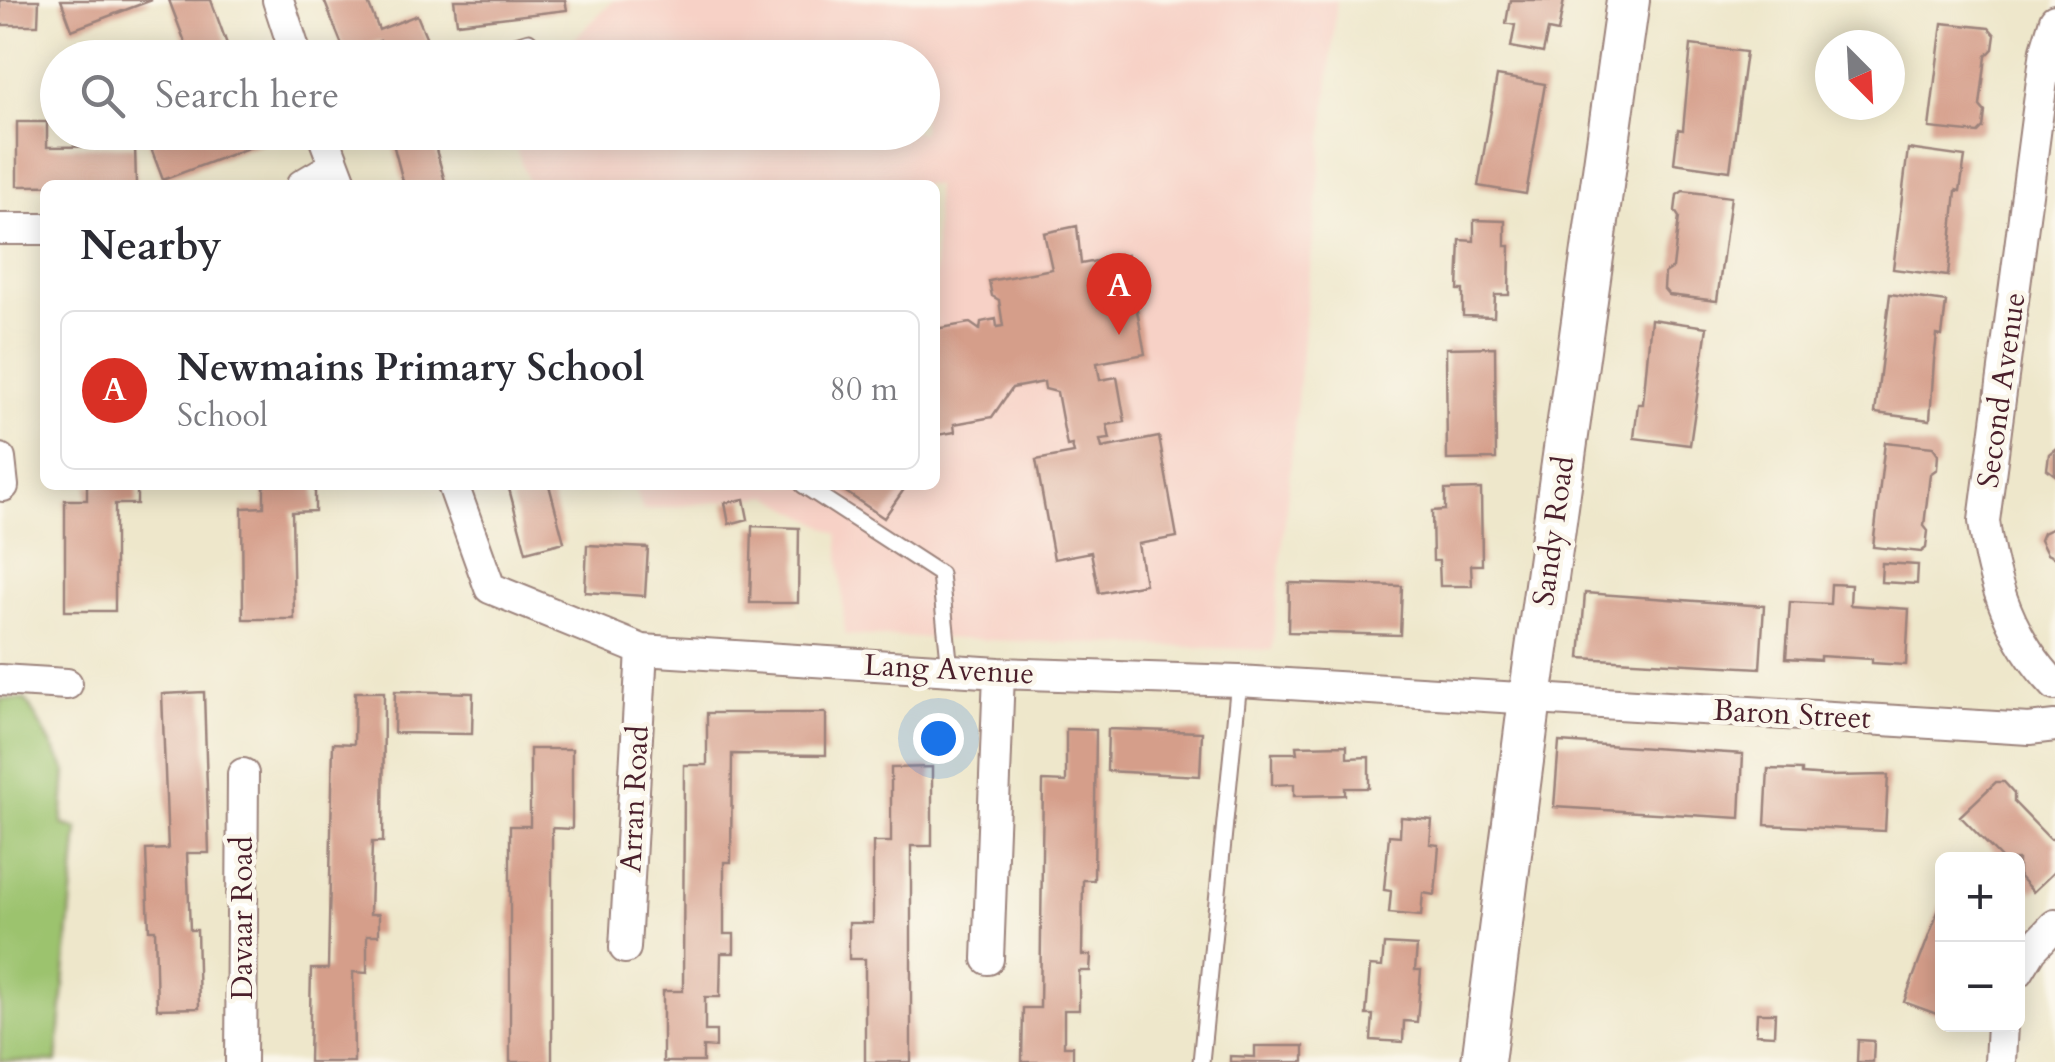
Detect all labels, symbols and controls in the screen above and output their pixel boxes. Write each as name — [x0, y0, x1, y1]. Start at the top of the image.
north arrow — [1815, 30, 1905, 120]
search box — [40, 40, 940, 150]
icon: search — [75, 68, 130, 123]
text: Search here — [155, 69, 339, 121]
text: Nearby — [80, 217, 222, 274]
pin: A — [1086, 252, 1152, 335]
street label: Second Avenue — [1967, 290, 2035, 490]
text: Newmains Primary School — [177, 342, 644, 394]
text: A — [102, 368, 127, 412]
text: 80 m — [830, 368, 898, 412]
text: School — [177, 394, 268, 438]
street label: Sandy Road — [1523, 453, 1584, 609]
street label: Lang Avenue — [863, 645, 1035, 694]
street label: Baron Street — [1712, 690, 1872, 739]
your location — [913, 713, 964, 764]
street label: Arran Road — [610, 724, 659, 874]
street label: Davaar Road — [222, 836, 263, 1000]
map controls — [1935, 852, 2025, 1032]
button: + — [1935, 852, 2025, 942]
button: − — [1935, 942, 2025, 1032]

